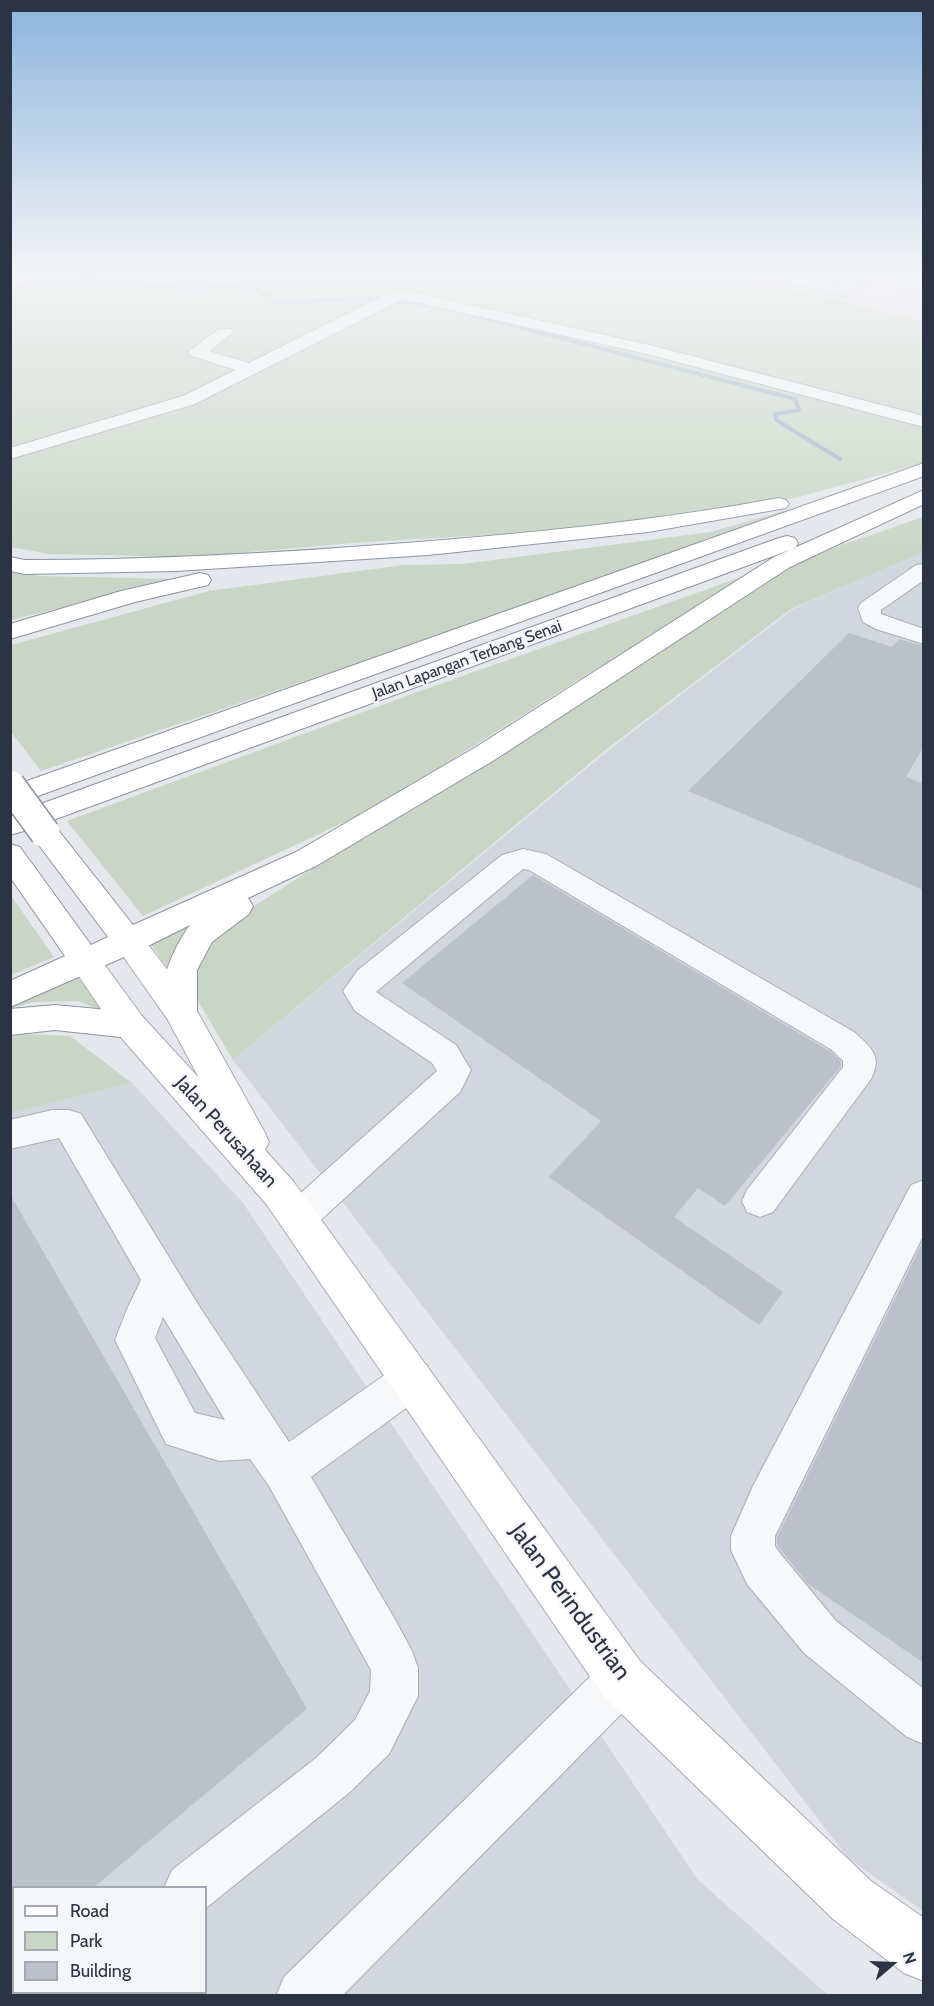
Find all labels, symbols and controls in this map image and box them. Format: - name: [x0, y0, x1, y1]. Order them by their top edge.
- street label: Jalan Lapangan Terbang Senai: [370, 617, 564, 703]
- street label: Jalan Perusahaan: [170, 1071, 282, 1193]
- street label: Jalan Perindustrian: [503, 1518, 637, 1686]
- legend: [12, 1886, 207, 1994]
- text: Road: [70, 1900, 109, 1922]
- text: Park: [70, 1930, 102, 1952]
- north arrow: [862, 1934, 922, 1994]
- text: N: [899, 1950, 920, 1966]
- text: Building: [70, 1960, 131, 1982]

